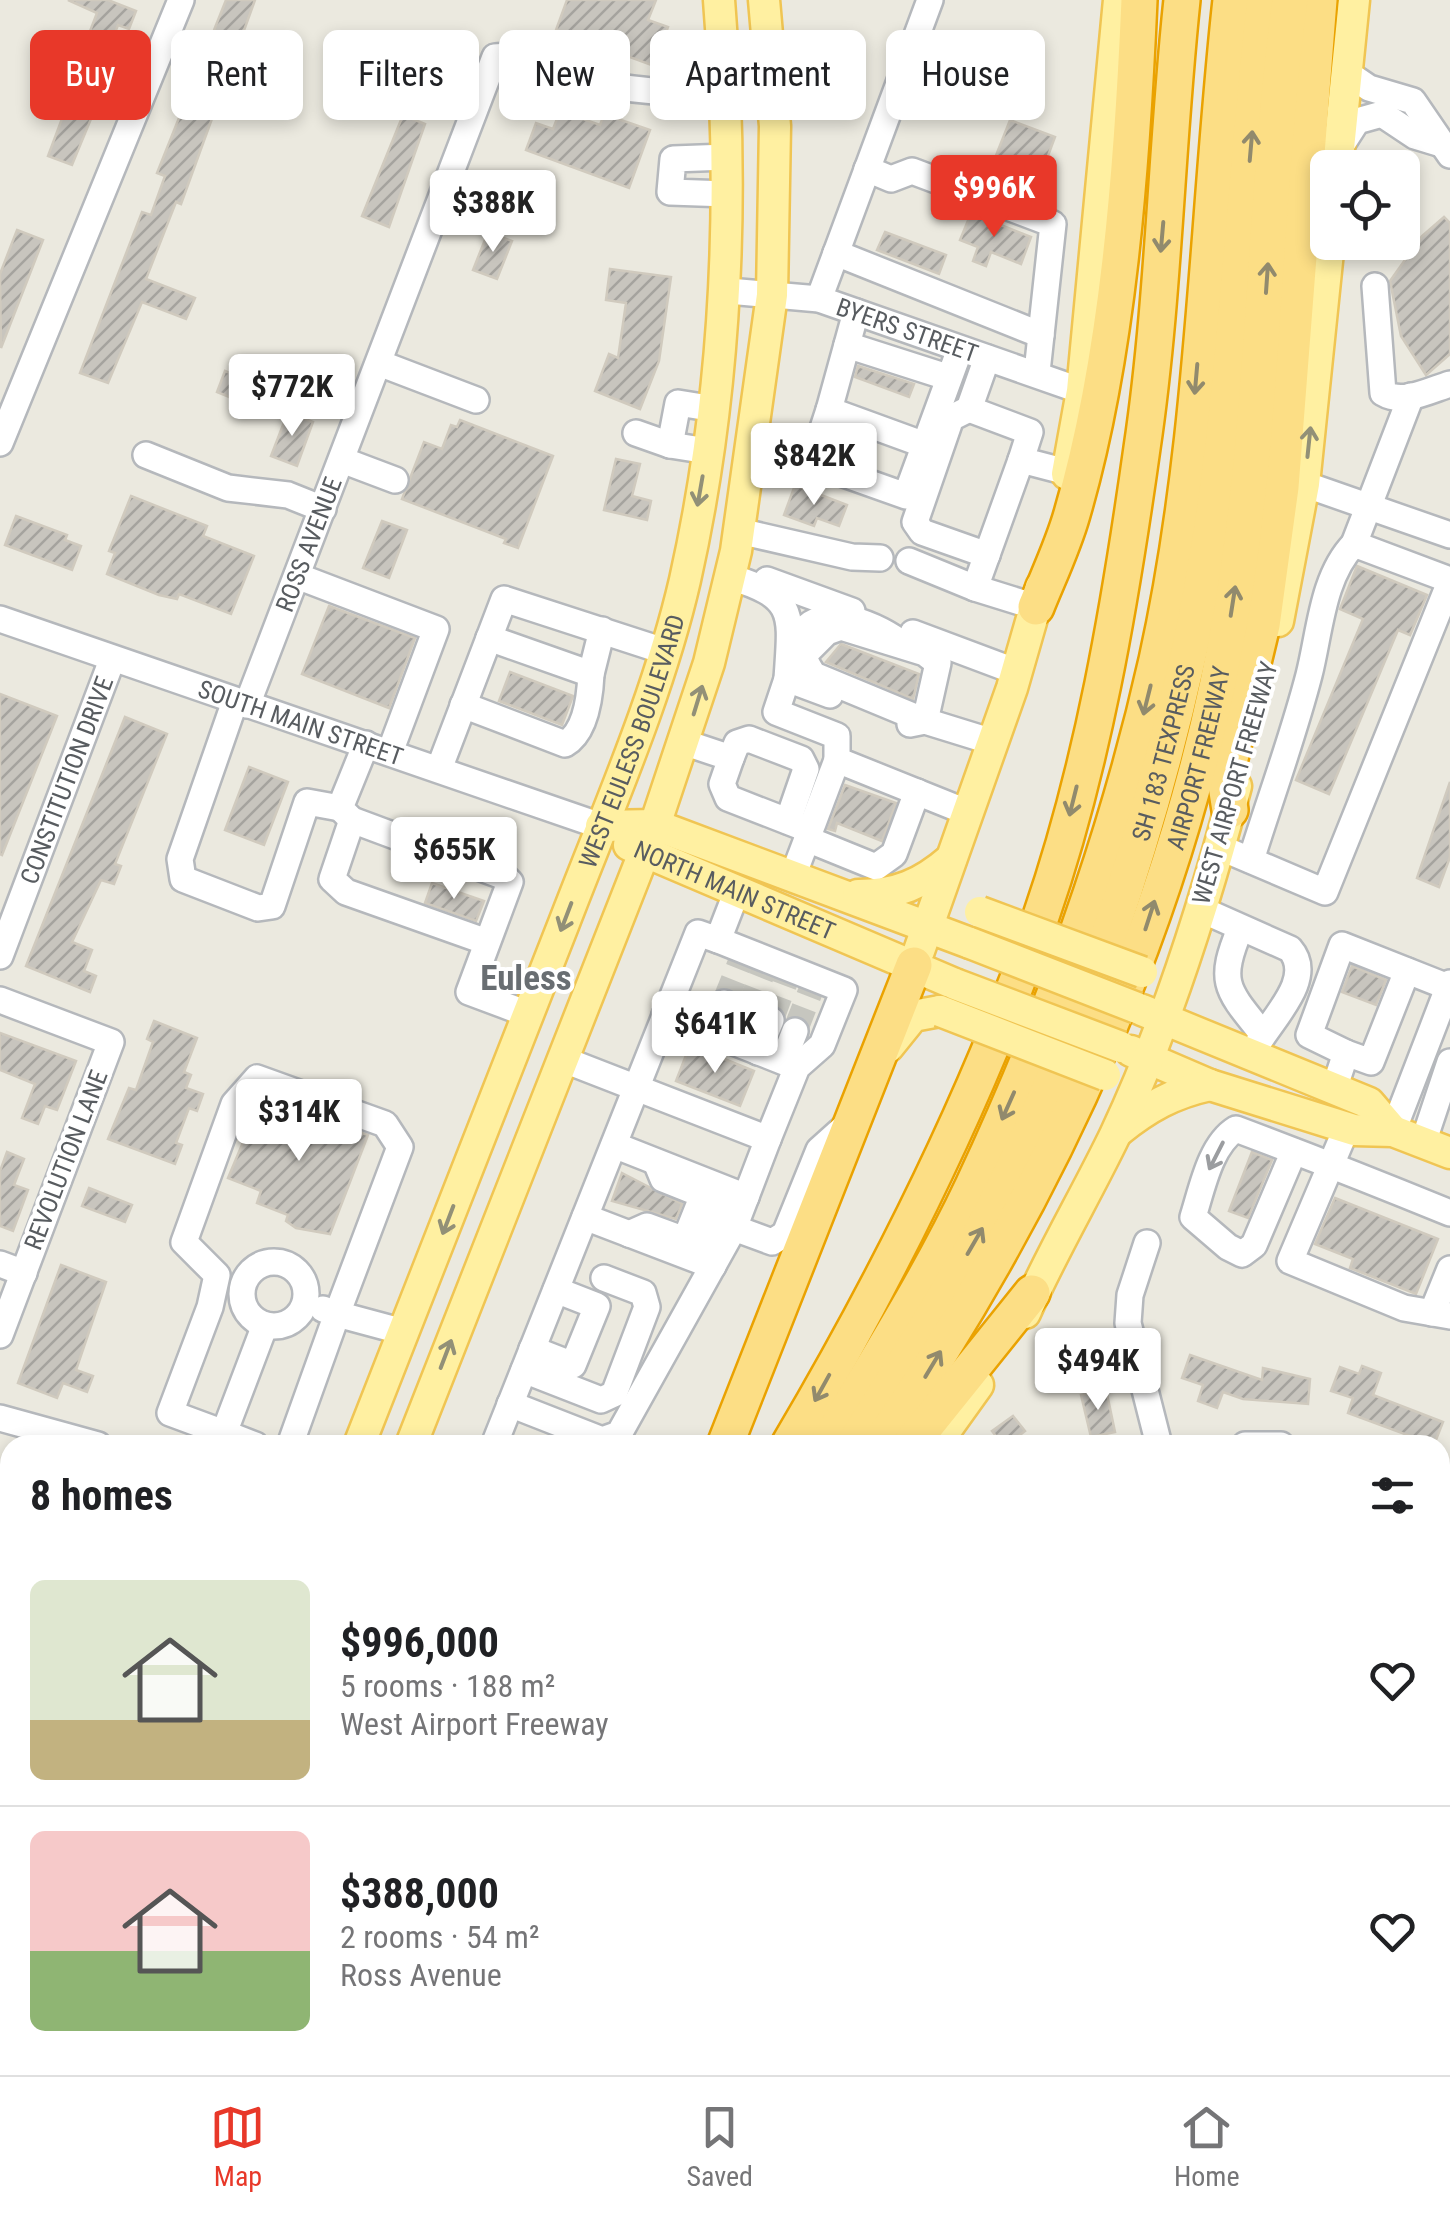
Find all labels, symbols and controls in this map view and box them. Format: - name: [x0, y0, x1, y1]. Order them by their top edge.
- chip: Buy: [30, 30, 151, 120]
- chip: Rent: [171, 30, 303, 120]
- chip: Filters: [323, 30, 479, 120]
- chip: New: [499, 30, 630, 120]
- chip: Apartment: [650, 30, 866, 120]
- chip: House: [886, 30, 1045, 120]
- one-way arrow: [1241, 130, 1260, 163]
- map controls: [1310, 150, 1420, 260]
- button: locate: [1310, 150, 1420, 260]
- pin: $996K: [924, 155, 1064, 240]
- text: $996K: [953, 168, 1035, 206]
- pin: $388K: [423, 170, 563, 255]
- text: $388K: [452, 183, 534, 221]
- one-way arrow: [1152, 220, 1171, 252]
- one-way arrow: [1258, 263, 1277, 295]
- street label: BYERS STREET: [833, 292, 982, 368]
- pin: $772K: [222, 354, 362, 439]
- one-way arrow: [1186, 363, 1205, 395]
- text: $772K: [251, 367, 333, 405]
- pin: $842K: [744, 423, 884, 508]
- one-way arrow: [1299, 426, 1318, 458]
- text: $842K: [773, 436, 855, 474]
- street label: ROSS AVENUE: [270, 473, 347, 616]
- one-way arrow: [690, 475, 709, 507]
- one-way arrow: [1224, 585, 1243, 618]
- street label: WEST EULESS BOULEVARD: [573, 611, 690, 872]
- street label: WEST AIRPORT FREEWAY: [1186, 658, 1284, 908]
- street label: SH 183 TEXPRESS: [1126, 662, 1200, 844]
- street label: AIRPORT FREEWAY: [1160, 663, 1236, 853]
- street label: CONSTITUTION DRIVE: [14, 672, 119, 888]
- street label: SOUTH MAIN STREET: [194, 674, 407, 771]
- one-way arrow: [1136, 684, 1155, 715]
- one-way arrow: [690, 685, 708, 716]
- one-way arrow: [1063, 784, 1081, 816]
- pin: $655K: [384, 817, 524, 902]
- text: $655K: [413, 830, 495, 868]
- street label: NORTH MAIN STREET: [630, 834, 840, 946]
- one-way arrow: [1143, 900, 1161, 931]
- one-way arrow: [555, 901, 573, 932]
- district label: Euless: [480, 958, 572, 999]
- pin: $641K: [645, 991, 785, 1076]
- text: $641K: [674, 1004, 756, 1042]
- street label: REVOLUTION LANE: [18, 1066, 114, 1254]
- pin: $314K: [229, 1079, 369, 1164]
- one-way arrow: [998, 1091, 1016, 1121]
- text: $314K: [258, 1092, 340, 1130]
- one-way arrow: [1206, 1141, 1225, 1170]
- one-way arrow: [437, 1204, 455, 1235]
- one-way arrow: [965, 1227, 985, 1255]
- pin: $494K: [1028, 1328, 1168, 1413]
- one-way arrow: [438, 1339, 456, 1370]
- text: $494K: [1057, 1341, 1139, 1379]
- one-way arrow: [923, 1350, 943, 1379]
- one-way arrow: [811, 1372, 831, 1402]
- icon: filters: [1365, 1468, 1420, 1523]
- text: 8 homes: [30, 1471, 173, 1520]
- text: $996,000: [340, 1618, 499, 1667]
- icon: home: [110, 1620, 230, 1740]
- icon: heart: [1365, 1653, 1420, 1708]
- text: 5 rooms · 188 m²: [340, 1667, 555, 1705]
- text: West Airport Freeway: [340, 1705, 609, 1743]
- text: $388,000: [340, 1869, 499, 1918]
- icon: home: [110, 1871, 230, 1991]
- icon: heart: [1365, 1904, 1420, 1959]
- text: 2 rooms · 54 m²: [340, 1918, 539, 1956]
- text: Ross Avenue: [340, 1956, 502, 1994]
- tab: Map: [210, 2100, 265, 2193]
- tab: Saved: [686, 2100, 753, 2193]
- tab: Home: [1174, 2100, 1240, 2193]

